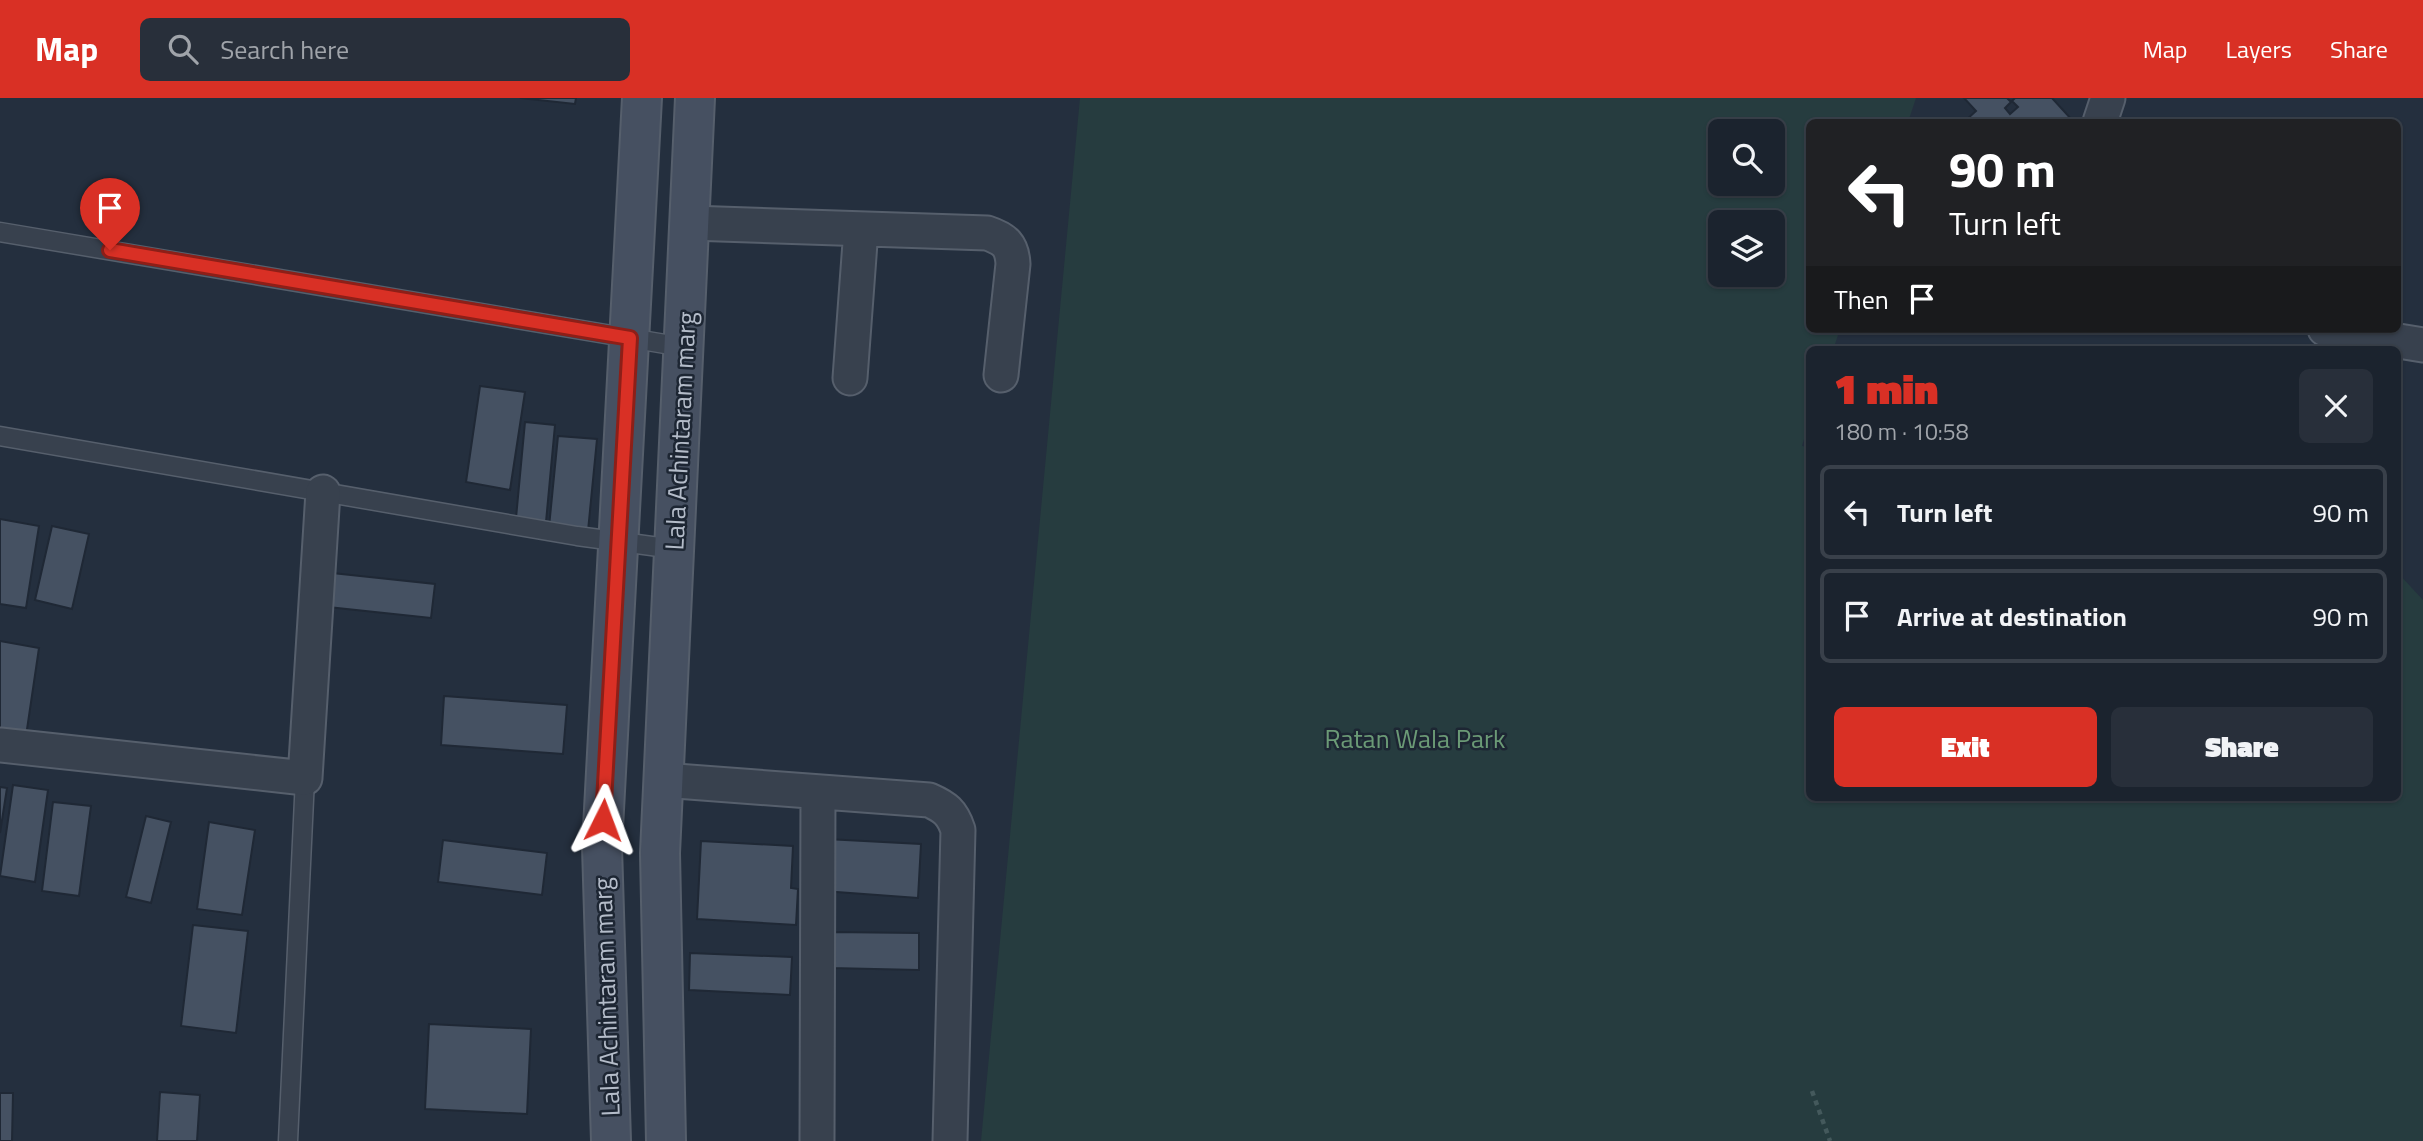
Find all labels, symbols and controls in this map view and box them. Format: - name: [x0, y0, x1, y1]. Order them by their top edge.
- search box: [140, 18, 630, 81]
- text: Map: [35, 24, 98, 74]
- icon: search: [164, 30, 202, 68]
- text: Search here: [220, 30, 349, 69]
- text: Map: [2143, 31, 2188, 67]
- text: Layers: [2226, 31, 2292, 67]
- text: Share: [2330, 31, 2388, 67]
- map controls: [1708, 119, 1785, 287]
- button: search: [1708, 119, 1785, 196]
- text: 90 m: [1949, 131, 2056, 206]
- icon: left: [1834, 147, 1925, 238]
- pin: [80, 178, 140, 250]
- icon: arrive: [91, 189, 129, 227]
- text: Turn left: [1949, 199, 2061, 247]
- button: layers: [1708, 210, 1785, 287]
- text: Then: [1834, 280, 1889, 319]
- icon: arrive: [1903, 280, 1941, 318]
- street label: Lala Achintaram marg: [654, 311, 706, 551]
- text: 1 min: [1834, 356, 1938, 420]
- button: close: [2299, 369, 2373, 443]
- text: 180 m · 10:58: [1834, 414, 1969, 449]
- icon: left: [1838, 493, 1876, 531]
- text: Turn left: [1897, 493, 1992, 532]
- text: 90 m: [2312, 493, 2369, 532]
- icon: arrive: [1838, 597, 1876, 635]
- text: Arrive at destination: [1897, 597, 2127, 636]
- text: 90 m: [2312, 597, 2369, 636]
- button: Exit: [1834, 707, 2097, 787]
- button: Share: [2111, 707, 2373, 787]
- park label: Ratan Wala Park: [1324, 719, 1506, 758]
- position arrow: [566, 783, 640, 857]
- street label: Lala Achintaram marg: [582, 877, 630, 1117]

